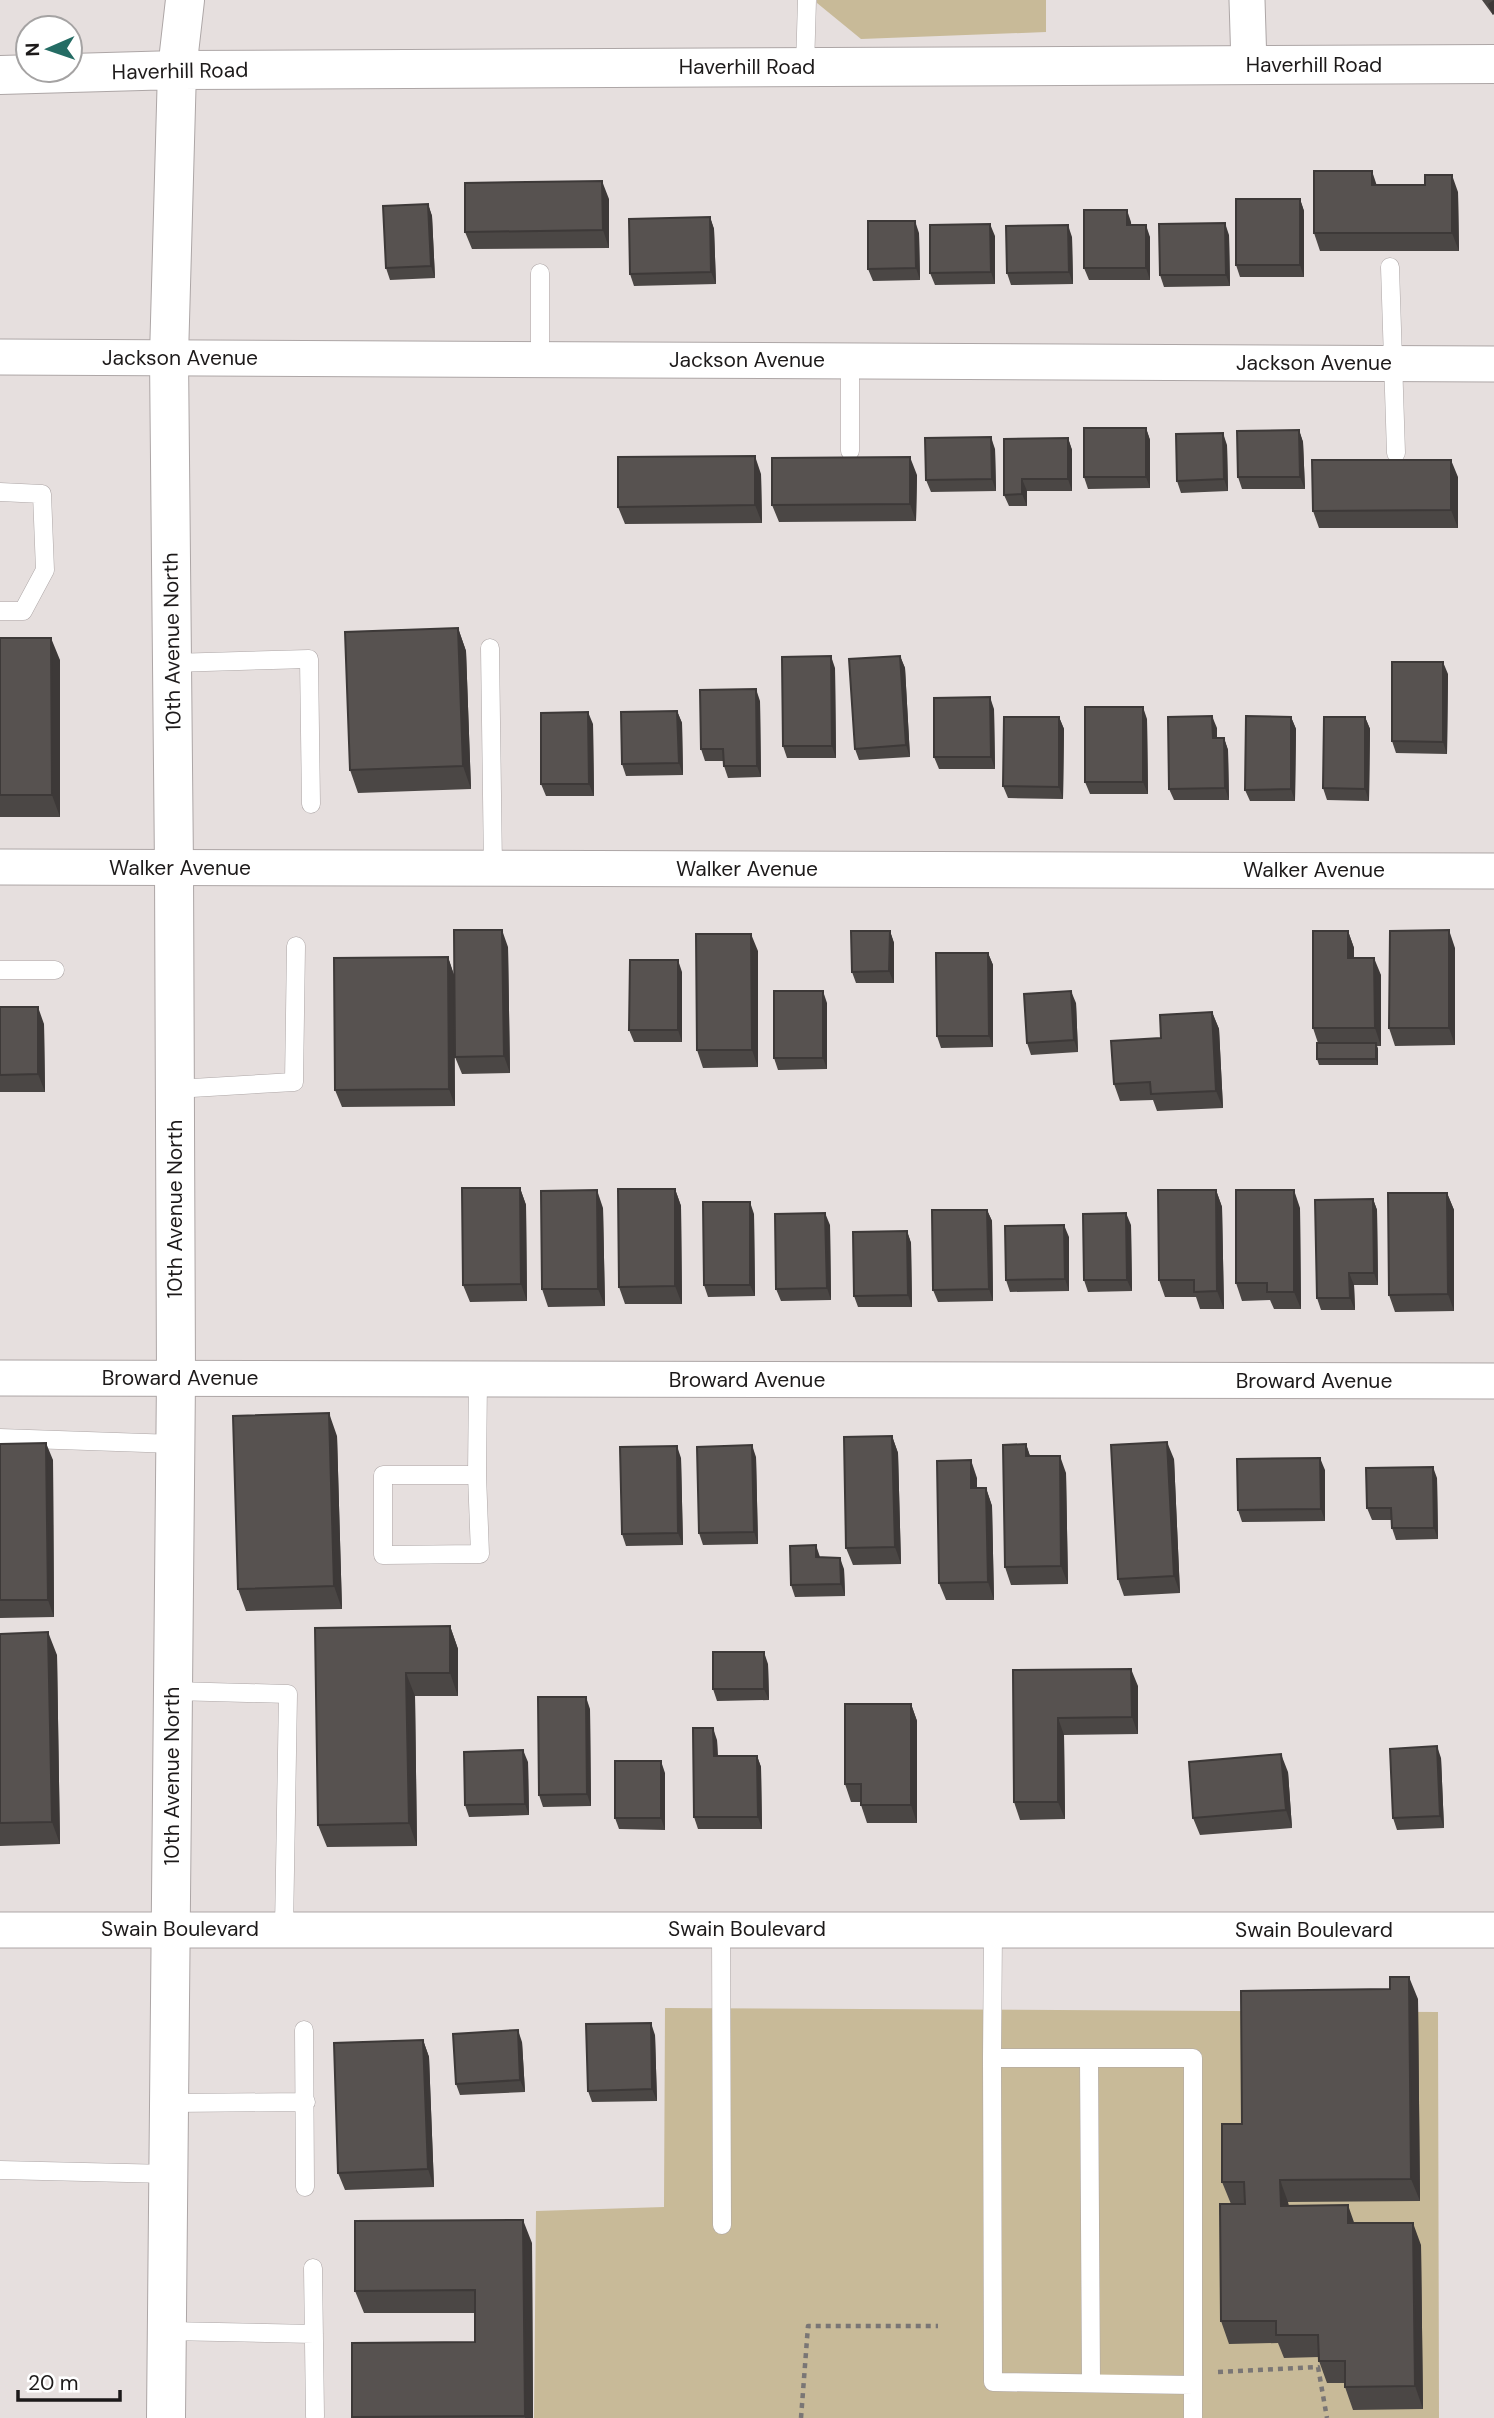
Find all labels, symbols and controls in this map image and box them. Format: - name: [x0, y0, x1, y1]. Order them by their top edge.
- north arrow: [14, 14, 84, 84]
- text: N: [20, 42, 45, 57]
- street label: Haverhill Road: [1246, 51, 1382, 79]
- street label: Haverhill Road: [679, 53, 815, 81]
- street label: Haverhill Road: [112, 56, 248, 86]
- street label: Jackson Avenue: [102, 344, 258, 372]
- street label: Jackson Avenue: [669, 346, 825, 374]
- street label: Jackson Avenue: [1236, 349, 1392, 377]
- street label: 10th Avenue North: [156, 552, 188, 732]
- street label: Walker Avenue: [109, 854, 251, 882]
- street label: Walker Avenue: [676, 855, 818, 883]
- street label: Walker Avenue: [1243, 856, 1385, 884]
- street label: 10th Avenue North: [161, 1120, 189, 1298]
- street label: Broward Avenue: [102, 1364, 258, 1392]
- street label: Broward Avenue: [669, 1366, 825, 1394]
- street label: Broward Avenue: [1236, 1367, 1392, 1395]
- street label: 10th Avenue North: [158, 1687, 186, 1865]
- street label: Swain Boulevard: [101, 1915, 259, 1943]
- street label: Swain Boulevard: [668, 1915, 826, 1943]
- street label: Swain Boulevard: [1235, 1916, 1393, 1944]
- scale bar: [18, 2358, 119, 2402]
- text: 20 m: [28, 2369, 79, 2397]

